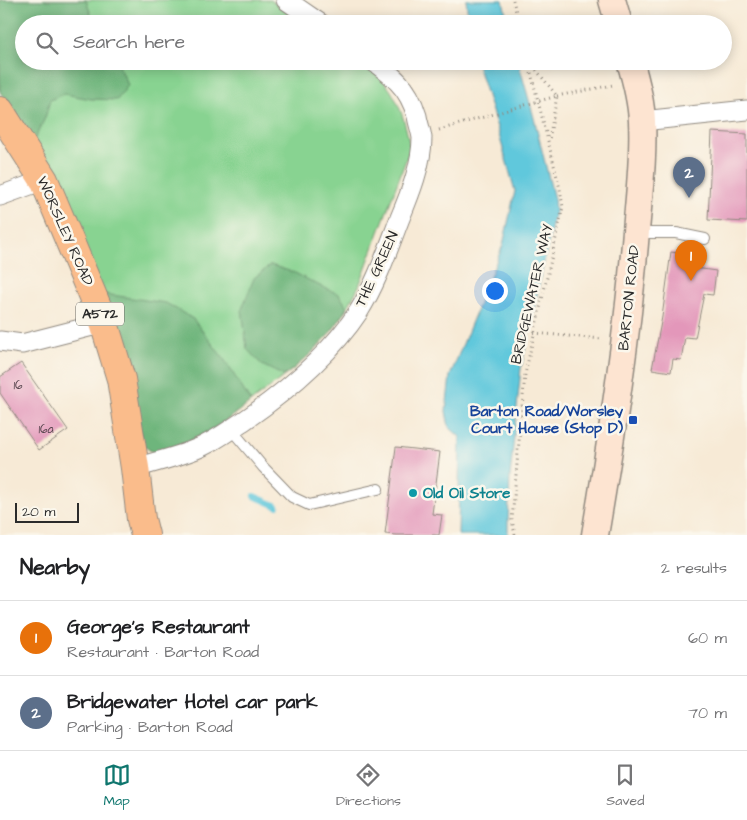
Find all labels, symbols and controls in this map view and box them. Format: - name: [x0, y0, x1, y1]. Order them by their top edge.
- search box: [15, 15, 732, 70]
- icon: search: [33, 29, 61, 57]
- text: Search here: [73, 29, 185, 56]
- pin: 2: [673, 157, 705, 198]
- street label: WORSLEY ROAD: [31, 173, 99, 289]
- street label: BRIDGEWATER WAY: [506, 222, 558, 366]
- street label: THE GREEN: [350, 228, 404, 310]
- pin: 1: [675, 240, 707, 281]
- street label: BARTON ROAD: [613, 244, 645, 352]
- your location: [482, 278, 508, 304]
- road number: A572: [76, 302, 124, 326]
- house number: 16: [13, 377, 23, 394]
- place label: Barton Road/Worsley Court House (Stop D): [470, 401, 624, 439]
- marker: Barton Road/Worsley Court House (Stop D): [627, 414, 639, 426]
- house number: 16a: [38, 421, 54, 438]
- place label: Old Oil Store: [423, 483, 510, 504]
- marker: Old Oil Store: [407, 487, 419, 499]
- scale bar: [15, 500, 79, 523]
- text: 20 m: [22, 502, 55, 522]
- text: Nearby: [20, 553, 90, 582]
- text: 2 results: [661, 557, 727, 579]
- text: George’s Restaurant: [67, 614, 250, 641]
- text: 1: [35, 627, 37, 649]
- text: 60 m: [688, 627, 727, 649]
- text: Restaurant · Barton Road: [67, 641, 259, 663]
- text: Bridgewater Hotel car park: [67, 689, 318, 716]
- text: 2: [31, 702, 41, 724]
- text: 70 m: [688, 702, 727, 724]
- text: Parking · Barton Road: [67, 716, 233, 738]
- tab: Map: [103, 761, 131, 811]
- tab: Directions: [336, 761, 401, 811]
- tab: Saved: [606, 761, 644, 811]

